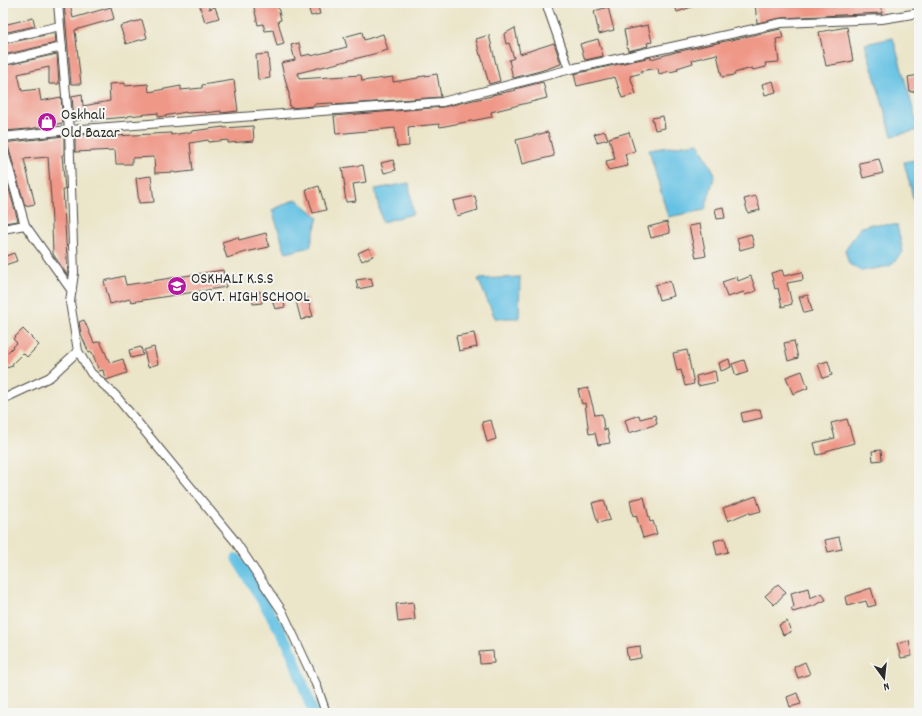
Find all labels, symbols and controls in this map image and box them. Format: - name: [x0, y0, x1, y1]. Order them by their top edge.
- place label: Oskhali Old Bazar: [61, 104, 120, 145]
- shop icon: Oskhali Old Bazar: [36, 111, 58, 133]
- place label: OSKHALI K.S.S GOVT. HIGH SCHOOL: [191, 268, 310, 309]
- school or university icon: OSKHALI K.S.S GOVT. HIGH SCHOOL: [166, 275, 188, 297]
- north arrow: [864, 658, 904, 698]
- text: N: [881, 677, 891, 694]

